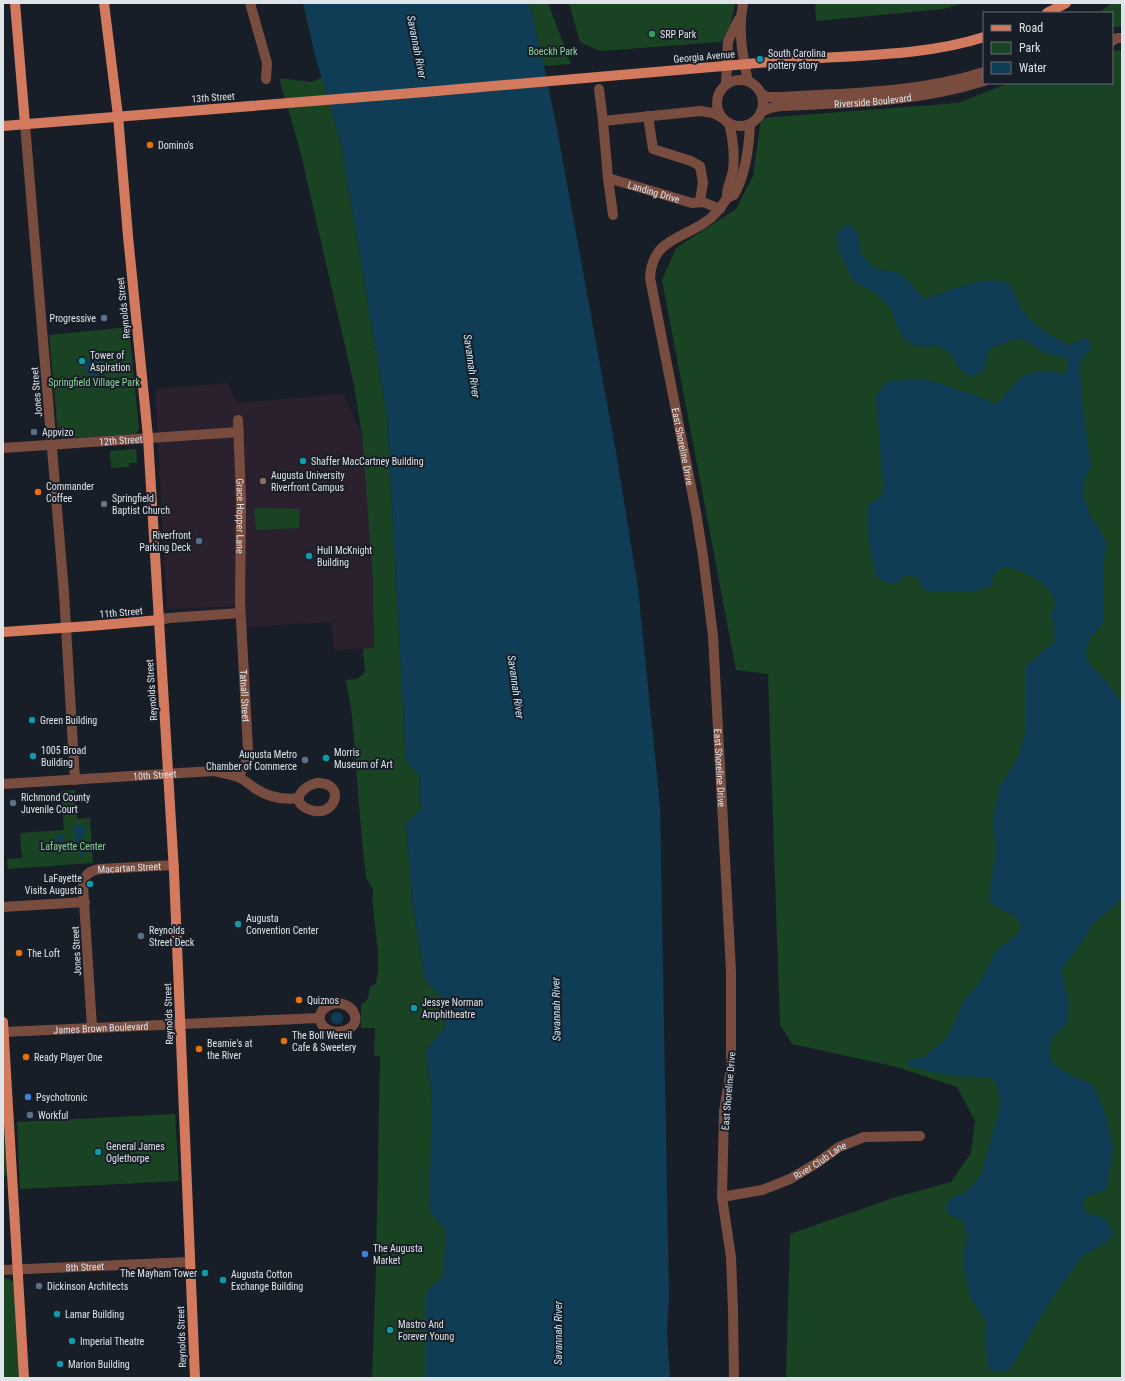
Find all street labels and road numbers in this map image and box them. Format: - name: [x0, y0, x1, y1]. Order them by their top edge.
- street label: Georgia Avenue: [673, 48, 736, 65]
- street label: 13th Street: [191, 90, 235, 104]
- street label: Riverside Boulevard: [834, 92, 912, 110]
- street label: Landing Drive: [627, 179, 681, 205]
- street label: Reynolds Street: [115, 277, 132, 339]
- street label: Jones Street: [29, 367, 44, 417]
- street label: East Shoreline Drive: [670, 407, 696, 486]
- street label: 12th Street: [99, 434, 143, 447]
- street label: Grace Hopper Lane: [234, 478, 246, 554]
- street label: 11th Street: [99, 605, 143, 620]
- street label: Reynolds Street: [144, 659, 159, 721]
- street label: Tatnall Street: [238, 669, 252, 722]
- street label: East Shoreline Drive: [712, 728, 727, 808]
- street label: 10th Street: [133, 768, 177, 782]
- street label: Macartan Street: [97, 861, 161, 875]
- street label: Jones Street: [70, 926, 83, 976]
- street label: Reynolds Street: [162, 983, 175, 1045]
- street label: James Brown Boulevard: [53, 1021, 149, 1036]
- street label: East Shoreline Drive: [720, 1051, 737, 1131]
- street label: River Club Lane: [792, 1140, 848, 1182]
- street label: 8th Street: [65, 1261, 104, 1273]
- street label: Reynolds Street: [175, 1306, 188, 1368]

